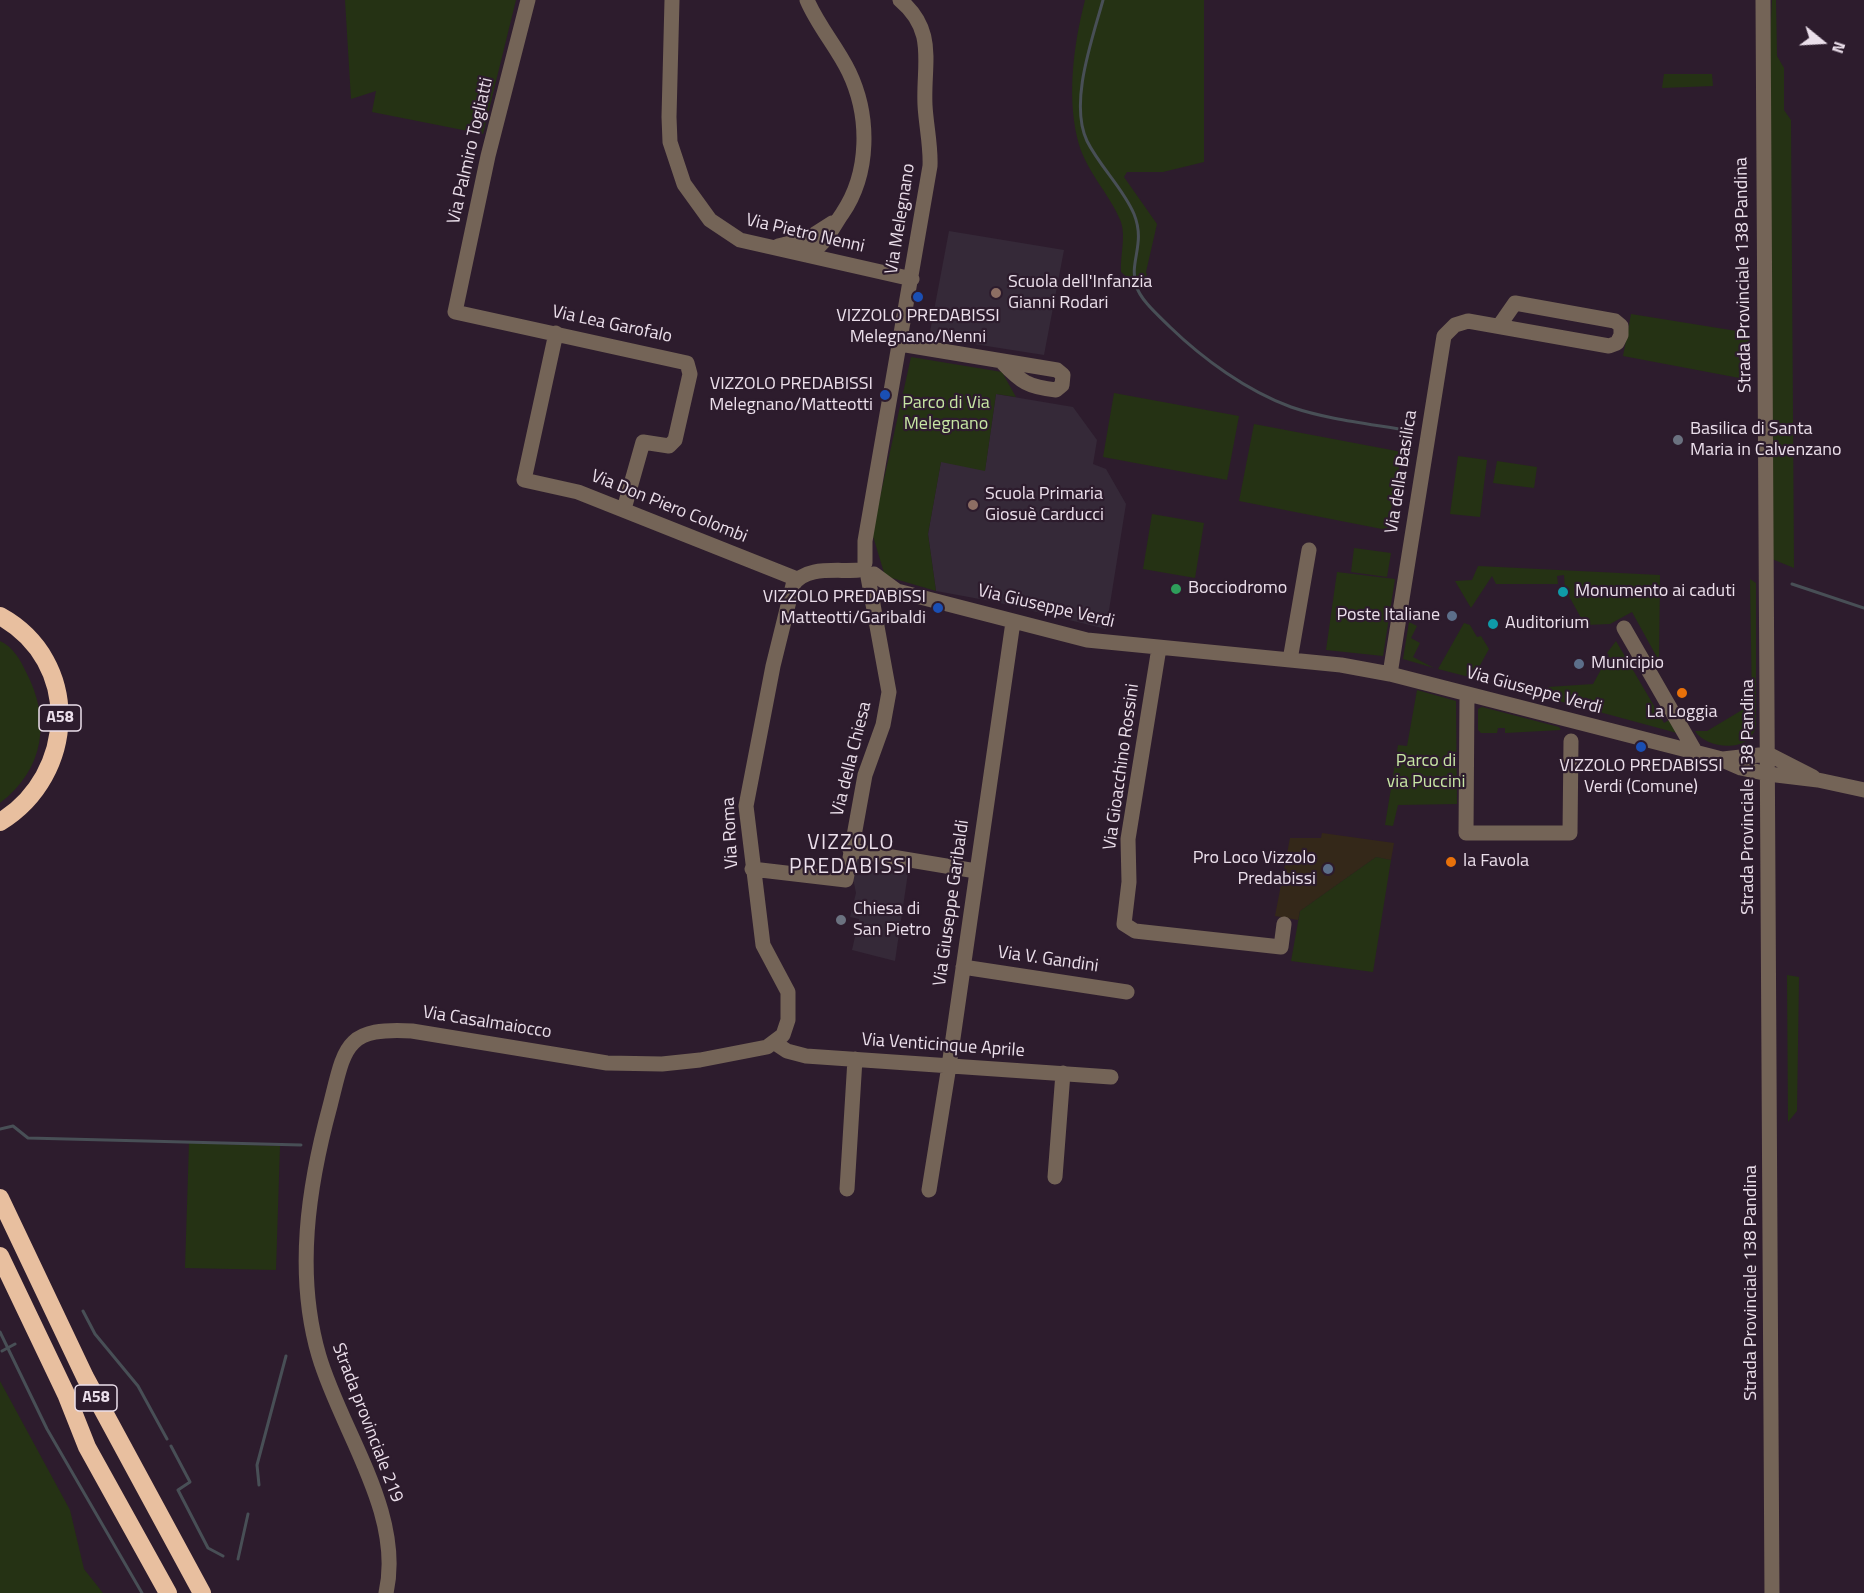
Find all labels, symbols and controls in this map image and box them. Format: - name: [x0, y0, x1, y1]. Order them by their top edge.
- north arrow: [1792, 12, 1852, 72]
- text: N: [1826, 39, 1852, 57]
- street label: Via Palmiro Togliatti: [444, 76, 498, 226]
- street label: Strada Provinciale 138 Pandina: [1731, 157, 1757, 393]
- street label: Via Melegnano: [882, 162, 920, 276]
- street label: Via Pietro Nenni: [743, 210, 867, 258]
- place label: Scuola dell'Infanzia Gianni Rodari: [1008, 272, 1152, 314]
- marker: Scuola dell'Infanzia Gianni Rodari: [989, 286, 1003, 300]
- marker: VIZZOLO PREDABISSI Melegnano/Nenni: [911, 290, 925, 304]
- street label: Via Lea Garofalo: [550, 302, 674, 348]
- place label: VIZZOLO PREDABISSI Melegnano/Nenni: [836, 306, 1000, 348]
- place label: VIZZOLO PREDABISSI Melegnano/Matteotti: [709, 374, 873, 416]
- marker: VIZZOLO PREDABISSI Melegnano/Matteotti: [878, 388, 892, 402]
- park label: Parco di Via Melegnano: [902, 393, 990, 436]
- street label: Via della Basilica: [1382, 409, 1422, 535]
- place label: Basilica di Santa Maria in Calvenzano: [1690, 419, 1841, 462]
- marker: Basilica di Santa Maria in Calvenzano: [1671, 433, 1685, 447]
- street label: Via Don Piero Colombi: [588, 466, 750, 548]
- place label: Scuola Primaria Giosuè Carducci: [985, 484, 1104, 526]
- marker: Scuola Primaria Giosuè Carducci: [966, 498, 980, 512]
- place label: Bocciodromo: [1188, 578, 1287, 600]
- street label: Via Giuseppe Verdi: [975, 581, 1117, 633]
- place label: Monumento ai caduti: [1575, 581, 1735, 603]
- marker: Bocciodromo: [1169, 582, 1183, 596]
- marker: Monumento ai caduti: [1556, 585, 1570, 599]
- place label: VIZZOLO PREDABISSI Matteotti/Garibaldi: [763, 587, 926, 630]
- marker: VIZZOLO PREDABISSI Matteotti/Garibaldi: [931, 601, 945, 615]
- place label: Poste Italiane: [1337, 605, 1440, 627]
- marker: Poste Italiane: [1445, 609, 1459, 623]
- place label: Auditorium: [1505, 613, 1589, 635]
- marker: Auditorium: [1486, 617, 1500, 631]
- place label: Municipio: [1591, 653, 1664, 675]
- marker: Municipio: [1572, 657, 1586, 671]
- street label: Via Giuseppe Verdi: [1464, 662, 1604, 720]
- street label: Strada Provinciale 138 Pandina: [1738, 679, 1760, 915]
- street label: Via Gioacchino Rossini: [1100, 682, 1144, 852]
- marker: La Loggia: [1675, 686, 1689, 700]
- street label: Via della Chiesa: [827, 700, 877, 818]
- place label: La Loggia: [1646, 702, 1718, 724]
- road number: A58: [39, 705, 81, 731]
- marker: VIZZOLO PREDABISSI Verdi (Comune): [1634, 740, 1648, 754]
- park label: Parco di via Puccini: [1387, 751, 1465, 794]
- place label: VIZZOLO PREDABISSI Verdi (Comune): [1559, 756, 1723, 798]
- street label: Via Roma: [718, 797, 744, 869]
- street label: Via Giuseppe Garibaldi: [930, 818, 974, 988]
- district label: VIZZOLO PREDABISSI: [789, 831, 913, 881]
- place label: Pro Loco Vizzolo Predabissi: [1193, 848, 1316, 890]
- place label: la Favola: [1463, 851, 1529, 873]
- marker: la Favola: [1444, 855, 1458, 869]
- marker: Pro Loco Vizzolo Predabissi: [1321, 862, 1335, 876]
- place label: Chiesa di San Pietro: [853, 899, 931, 942]
- marker: Chiesa di San Pietro: [834, 913, 848, 927]
- street label: Via V. Gandini: [996, 942, 1100, 978]
- street label: Via Casalmaiocco: [421, 1002, 553, 1044]
- street label: Via Venticinque Aprile: [861, 1030, 1025, 1062]
- street label: Strada Provinciale 138 Pandina: [1741, 1165, 1763, 1401]
- street label: Strada provinciale 219: [327, 1340, 407, 1506]
- road number: A58: [75, 1385, 117, 1411]

